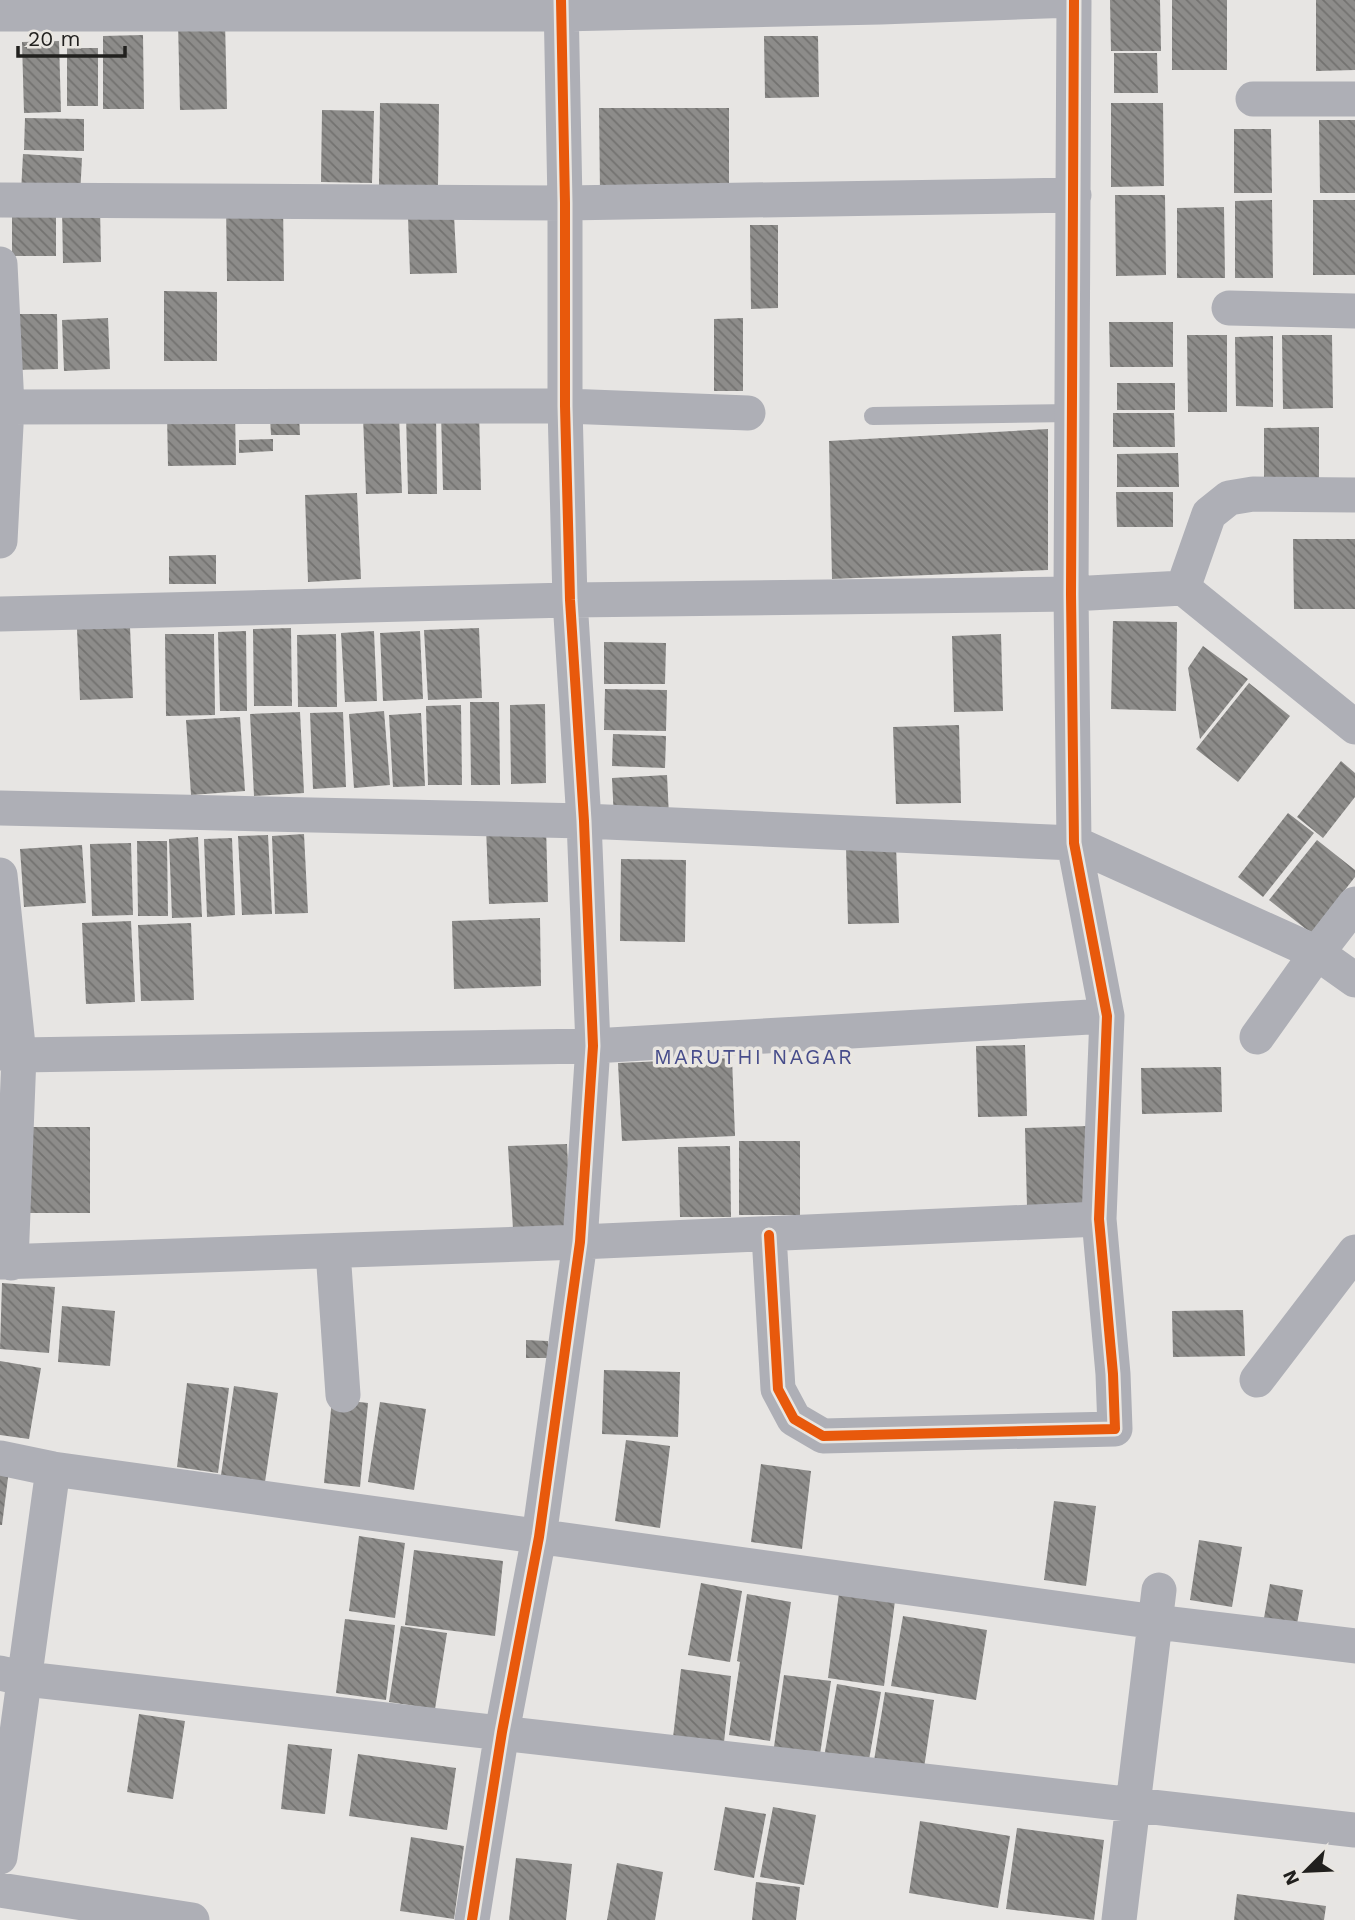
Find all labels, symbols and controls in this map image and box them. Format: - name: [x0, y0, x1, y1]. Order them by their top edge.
- scale bar: [18, 14, 124, 58]
- text: 20 m: [28, 26, 80, 51]
- district label: MARUTHI NAGAR: [654, 1044, 854, 1069]
- north arrow: [1271, 1836, 1341, 1906]
- text: N: [1278, 1867, 1304, 1889]

